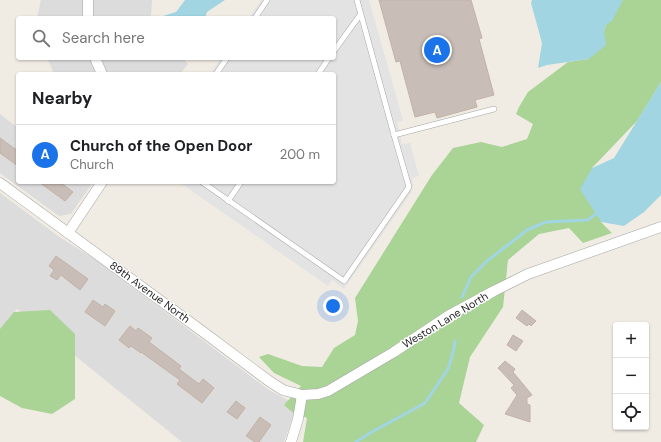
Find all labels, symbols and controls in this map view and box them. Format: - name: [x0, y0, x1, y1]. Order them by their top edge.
- search box: [16, 16, 336, 60]
- icon: search: [30, 27, 52, 49]
- text: Search here: [62, 28, 145, 48]
- pin: A: [424, 35, 450, 65]
- text: Nearby: [32, 87, 92, 109]
- text: Church of the Open Door: [70, 136, 253, 156]
- text: A: [40, 146, 50, 163]
- text: 200 m: [280, 146, 320, 163]
- text: Church: [70, 156, 114, 173]
- street label: 89th Avenue North: [107, 258, 193, 326]
- street label: Weston Lane North: [400, 289, 490, 351]
- your location: [323, 296, 343, 316]
- map controls: [613, 322, 649, 430]
- button: +: [613, 322, 649, 358]
- button: −: [613, 358, 649, 394]
- button: locate: [613, 394, 649, 430]

